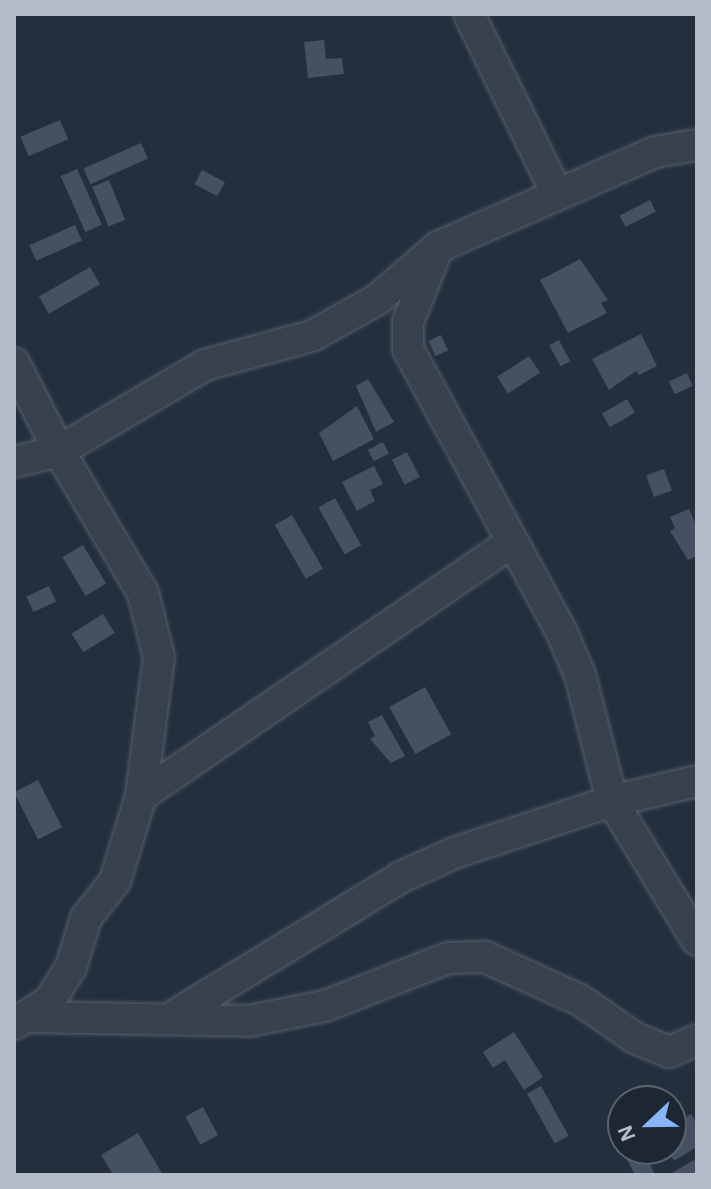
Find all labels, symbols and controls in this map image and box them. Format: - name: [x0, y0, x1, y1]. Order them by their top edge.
- north arrow: [607, 1085, 687, 1165]
- text: N: [614, 1122, 640, 1144]

